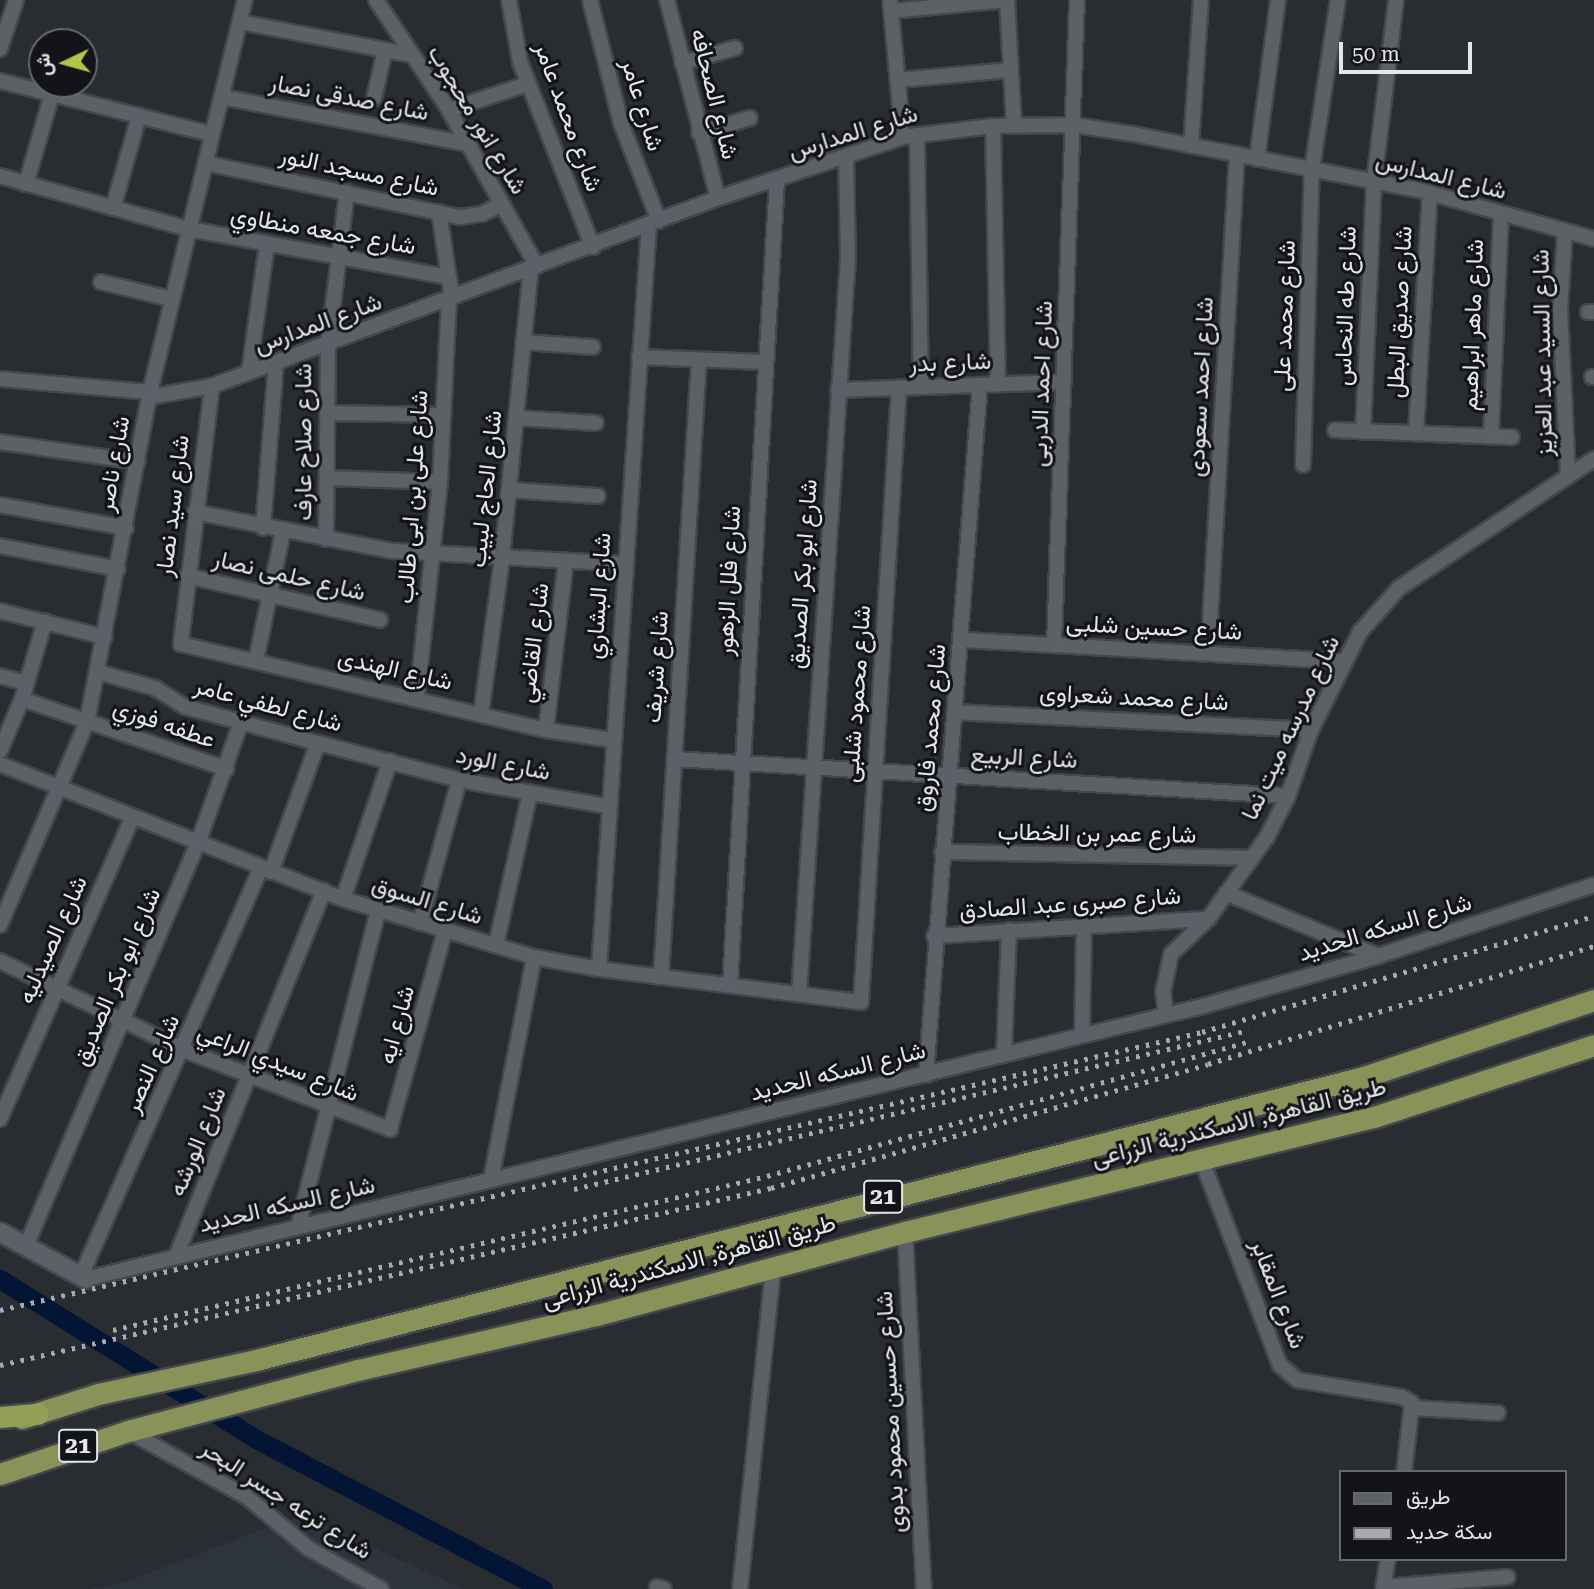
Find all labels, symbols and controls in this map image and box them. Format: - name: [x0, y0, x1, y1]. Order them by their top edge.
- street label: شارع الصحافه: [684, 26, 744, 162]
- north arrow: [28, 28, 98, 98]
- scale bar: [1342, 28, 1475, 72]
- street label: شارع محمد عامر: [528, 38, 608, 196]
- street label: شارع انور محجوب: [421, 40, 533, 200]
- text: 50 m: [1352, 42, 1400, 66]
- text: ش: [31, 52, 56, 77]
- street label: شارع عامر: [614, 55, 670, 155]
- street label: شارع صدقى نصار: [267, 68, 431, 128]
- street label: شارع المدارس: [785, 100, 921, 166]
- street label: شارع مسجد النور: [277, 141, 441, 203]
- street label: شارع المدارس: [1373, 146, 1509, 206]
- street label: شارع جمعه منطاوي: [228, 201, 418, 261]
- street label: شارع صديق البطل: [1381, 225, 1419, 399]
- street label: شارع طه النحاس: [1329, 226, 1363, 386]
- street label: شارع ماهر ابراهيم: [1456, 239, 1490, 411]
- street label: شارع محمد على: [1268, 240, 1302, 392]
- street label: شارع السيد عبد العزيز: [1527, 249, 1559, 457]
- street label: شارع المدارس: [250, 288, 386, 360]
- street label: شارع احمد سعودى: [1182, 296, 1220, 478]
- street label: شارع احمد الدربى: [1025, 300, 1059, 468]
- street label: شارع بدر: [908, 347, 992, 379]
- street label: شارع صلاح عارف: [290, 363, 318, 521]
- street label: شارع على بن ابى طالب: [391, 389, 435, 605]
- street label: شارع الحاج لبيب: [463, 409, 509, 569]
- street label: شارع ناصر: [91, 414, 137, 514]
- street label: شارع سيد نصار: [150, 433, 196, 579]
- street label: شارع ابو بكر الصديق: [782, 478, 824, 670]
- street label: شارع فلل الزهور: [711, 505, 747, 657]
- street label: شارع البشاري: [580, 532, 618, 660]
- street label: شارع حلمى نصار: [210, 544, 368, 608]
- street label: شارع القاضي: [512, 581, 556, 705]
- street label: شارع محمود شلبى: [836, 604, 878, 784]
- street label: شارع حسين شلبى: [1065, 609, 1243, 647]
- street label: شارع شريف: [639, 610, 675, 724]
- street label: شارع مدرسه ميت نما: [1236, 631, 1346, 825]
- street label: شارع الهندى: [335, 643, 455, 697]
- street label: شارع محمد فاروق: [909, 643, 953, 813]
- street label: شارع لطفي عامر: [191, 671, 345, 739]
- street label: شارع محمد شعراوى: [1039, 679, 1229, 717]
- street label: عطفه فوزي: [109, 693, 219, 755]
- street label: شارع الورد: [453, 741, 553, 787]
- street label: شارع الربيع: [970, 741, 1078, 775]
- street label: شارع عمر بن الخطاب: [997, 818, 1197, 850]
- street label: شارع السوق: [368, 871, 486, 931]
- street label: شارع الصيدليه: [12, 872, 94, 1008]
- street label: شارع صبرى عبد الصادق: [958, 882, 1182, 926]
- street label: شارع ابو بكر الصديق: [67, 884, 167, 1070]
- street label: شارع السكه الحديد: [1295, 888, 1475, 968]
- street label: شارع ايه: [373, 983, 421, 1067]
- street label: شارع النصر: [118, 1010, 186, 1118]
- street label: شارع سيدي الراعي: [193, 1018, 363, 1108]
- street label: شارع السكه الحديد: [747, 1036, 929, 1108]
- street label: طريق القاهرة, الاسكندرية الزراعى: [1089, 1072, 1389, 1174]
- street label: شارع الورشه: [163, 1083, 233, 1201]
- street label: شارع السكه الحديد: [196, 1171, 378, 1239]
- road number: 21: [862, 1178, 904, 1216]
- street label: طريق القاهرة, الاسكندرية الزراعى: [539, 1209, 839, 1315]
- street label: شارع المقابر: [1244, 1235, 1312, 1353]
- street label: شارع حسين محمود بدوى: [870, 1290, 912, 1534]
- road number: 21: [57, 1427, 99, 1466]
- street label: شارع ترعه جسر البحر: [195, 1434, 377, 1566]
- legend: [1338, 1470, 1566, 1561]
- text: طريق: [1406, 1485, 1451, 1509]
- text: سكة حديد: [1406, 1520, 1492, 1544]

